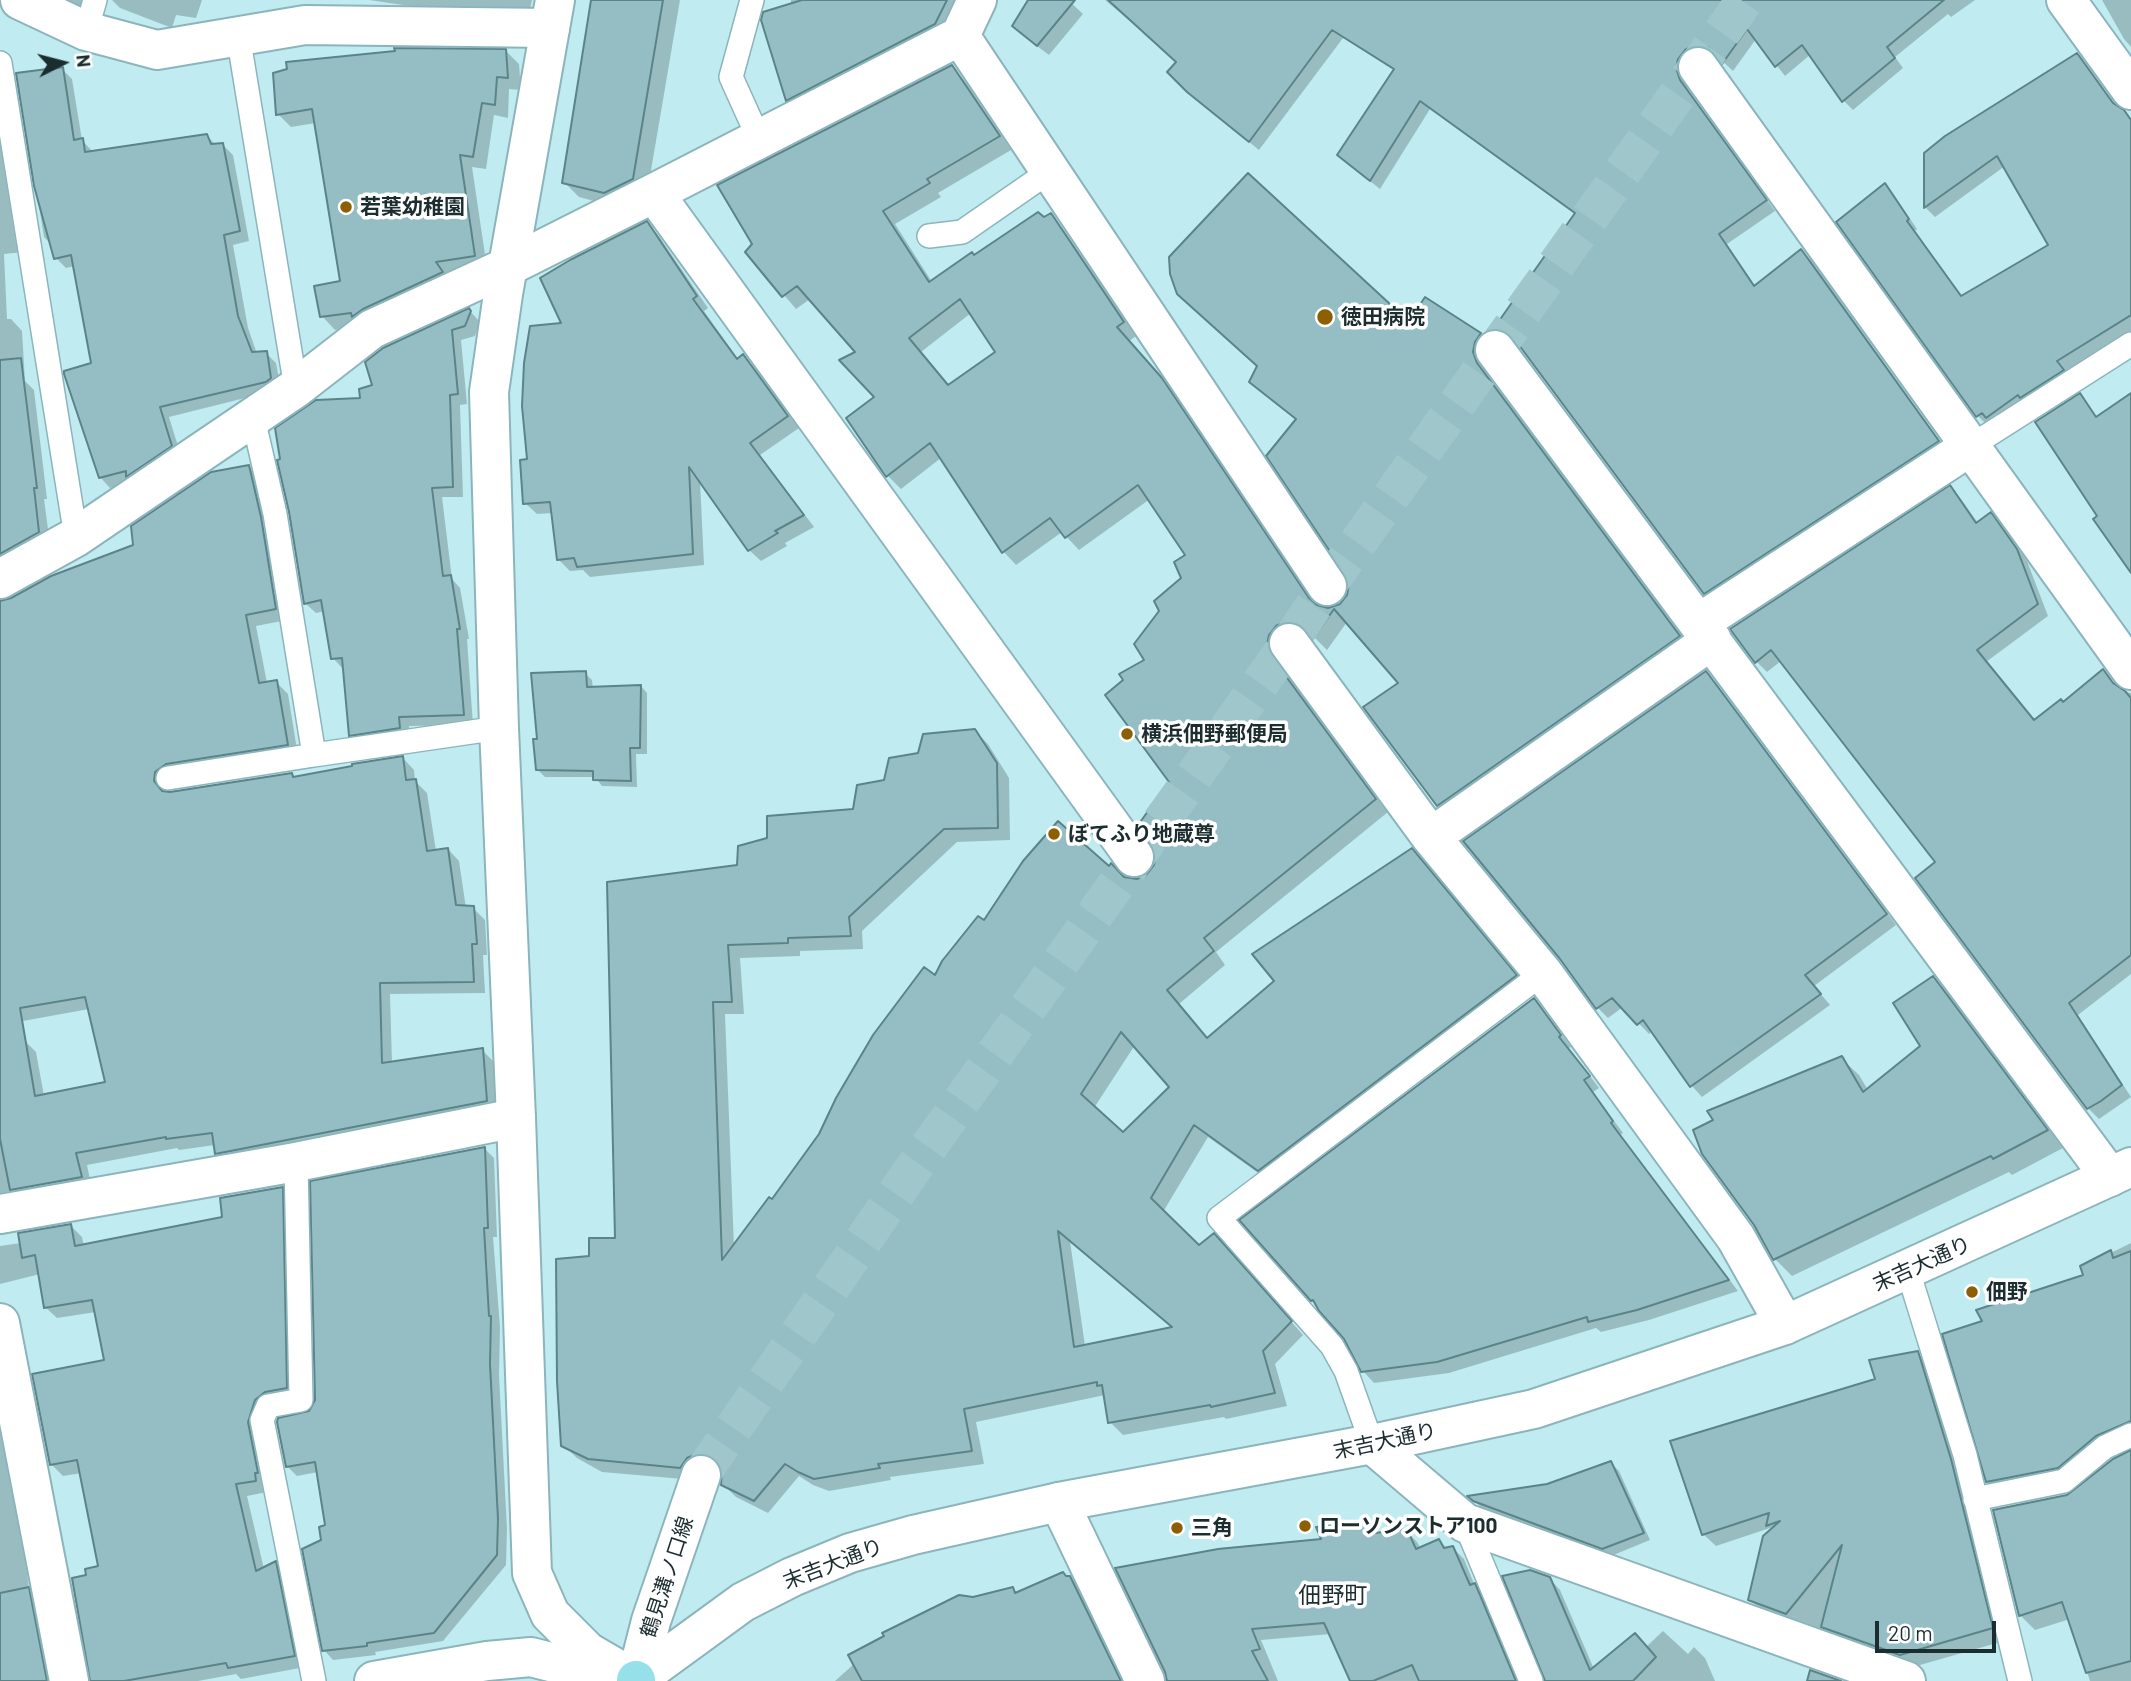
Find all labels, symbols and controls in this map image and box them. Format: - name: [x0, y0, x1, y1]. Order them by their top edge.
- north arrow: [28, 28, 98, 98]
- text: N: [72, 53, 96, 68]
- place label: 若葉幼稚園: [360, 194, 465, 220]
- marker: 若葉幼稚園: [338, 199, 354, 215]
- place label: 徳田病院: [1341, 304, 1425, 330]
- marker: 徳田病院: [1315, 307, 1335, 327]
- place label: 横浜佃野郵便局: [1141, 721, 1288, 747]
- marker: 横浜佃野郵便局: [1119, 726, 1135, 742]
- place label: ぼてふり地蔵尊: [1068, 821, 1215, 847]
- marker: ぼてふり地蔵尊: [1046, 826, 1062, 842]
- street label: 末吉大通り: [1869, 1231, 1975, 1297]
- place label: 佃野: [1986, 1279, 2028, 1305]
- marker: 佃野: [1964, 1284, 1980, 1300]
- street label: 末吉大通り: [1331, 1418, 1439, 1464]
- street label: 鶴見溝ノ口線: [636, 1513, 698, 1641]
- place label: ローソンストア100: [1319, 1513, 1497, 1539]
- place label: 三角: [1191, 1515, 1233, 1541]
- marker: ローソンストア100: [1297, 1518, 1313, 1534]
- marker: 三角: [1169, 1520, 1185, 1536]
- street label: 末吉大通り: [779, 1533, 887, 1595]
- district label: 佃野町: [1299, 1581, 1367, 1609]
- scale bar: [1879, 1608, 2000, 1652]
- text: 20 m: [1888, 1620, 1933, 1645]

